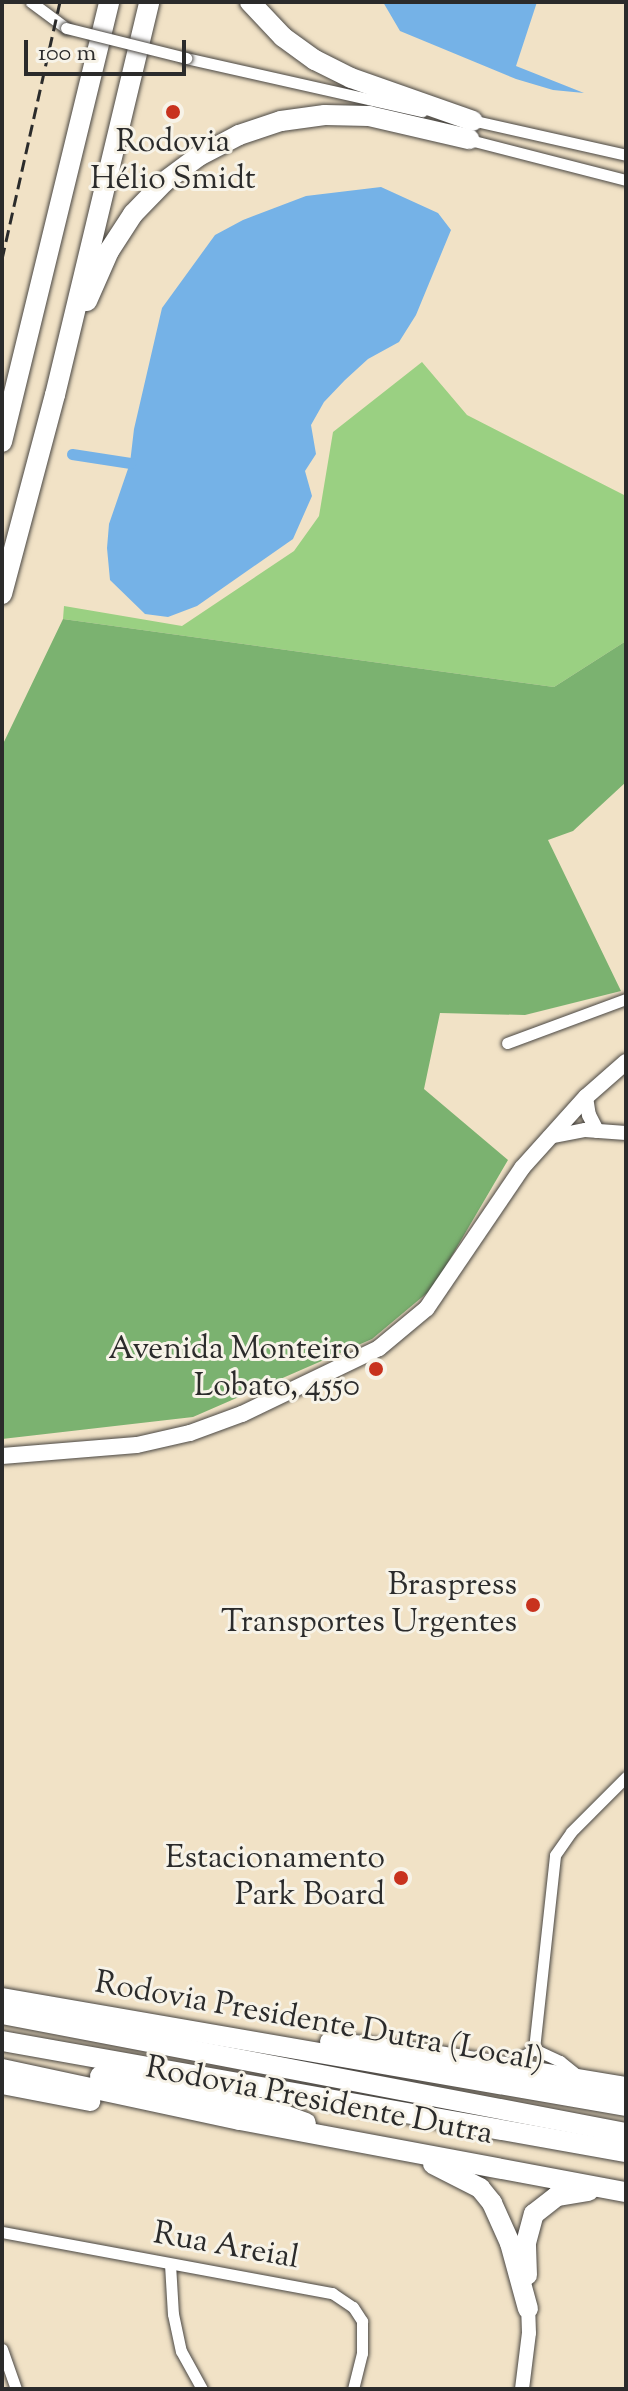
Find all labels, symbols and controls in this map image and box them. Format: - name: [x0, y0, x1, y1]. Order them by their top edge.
- scale bar: [28, 24, 190, 74]
- text: 100 m: [38, 37, 96, 71]
- marker: Rodovia Hélio Smidt: [164, 103, 182, 121]
- place label: Rodovia Hélio Smidt: [90, 125, 256, 200]
- place label: Avenida Monteiro Lobato, 4550: [108, 1332, 360, 1407]
- marker: Avenida Monteiro Lobato, 4550: [367, 1360, 385, 1378]
- place label: Braspress Transportes Urgentes: [221, 1568, 517, 1643]
- marker: Braspress Transportes Urgentes: [524, 1596, 542, 1614]
- place label: Estacionamento Park Board: [165, 1841, 385, 1916]
- marker: Estacionamento Park Board: [392, 1869, 410, 1887]
- street label: Rodovia Presidente Dutra (Local): [92, 1965, 546, 2081]
- street label: Rodovia Presidente Dutra: [142, 2050, 496, 2154]
- street label: Rua Areial: [150, 2215, 302, 2279]

